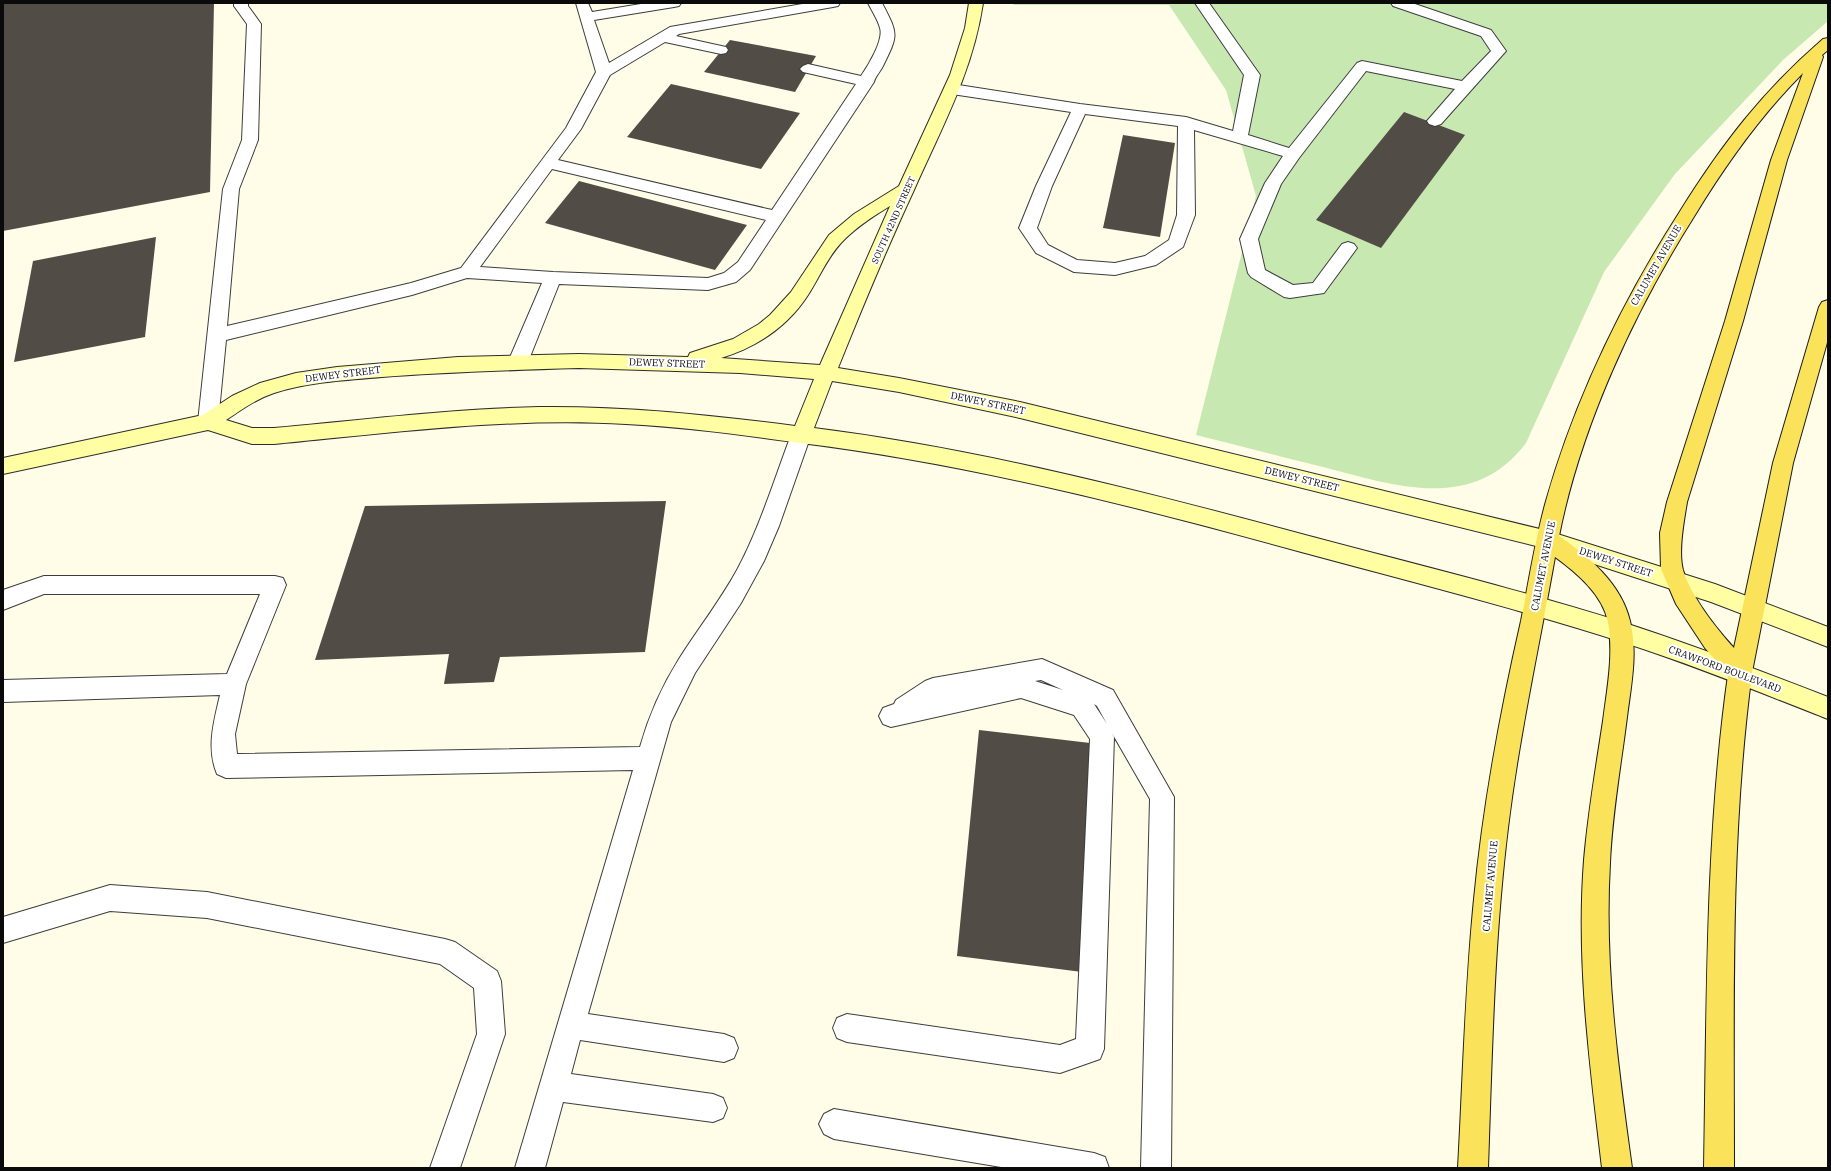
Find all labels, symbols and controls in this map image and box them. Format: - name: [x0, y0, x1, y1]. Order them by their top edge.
- street label: SOUTH 42ND STREET: [869, 175, 917, 265]
- street label: CALUMET AVENUE: [1628, 222, 1684, 308]
- street label: DEWEY STREET: [629, 355, 706, 371]
- street label: DEWEY STREET: [304, 363, 382, 385]
- street label: DEWEY STREET: [949, 389, 1027, 417]
- street label: DEWEY STREET: [1263, 463, 1341, 495]
- street label: CALUMET AVENUE: [1528, 520, 1558, 612]
- street label: DEWEY STREET: [1578, 544, 1655, 580]
- street label: CRAWFORD BOULEVARD: [1667, 643, 1783, 695]
- street label: CALUMET AVENUE: [1480, 840, 1500, 932]

